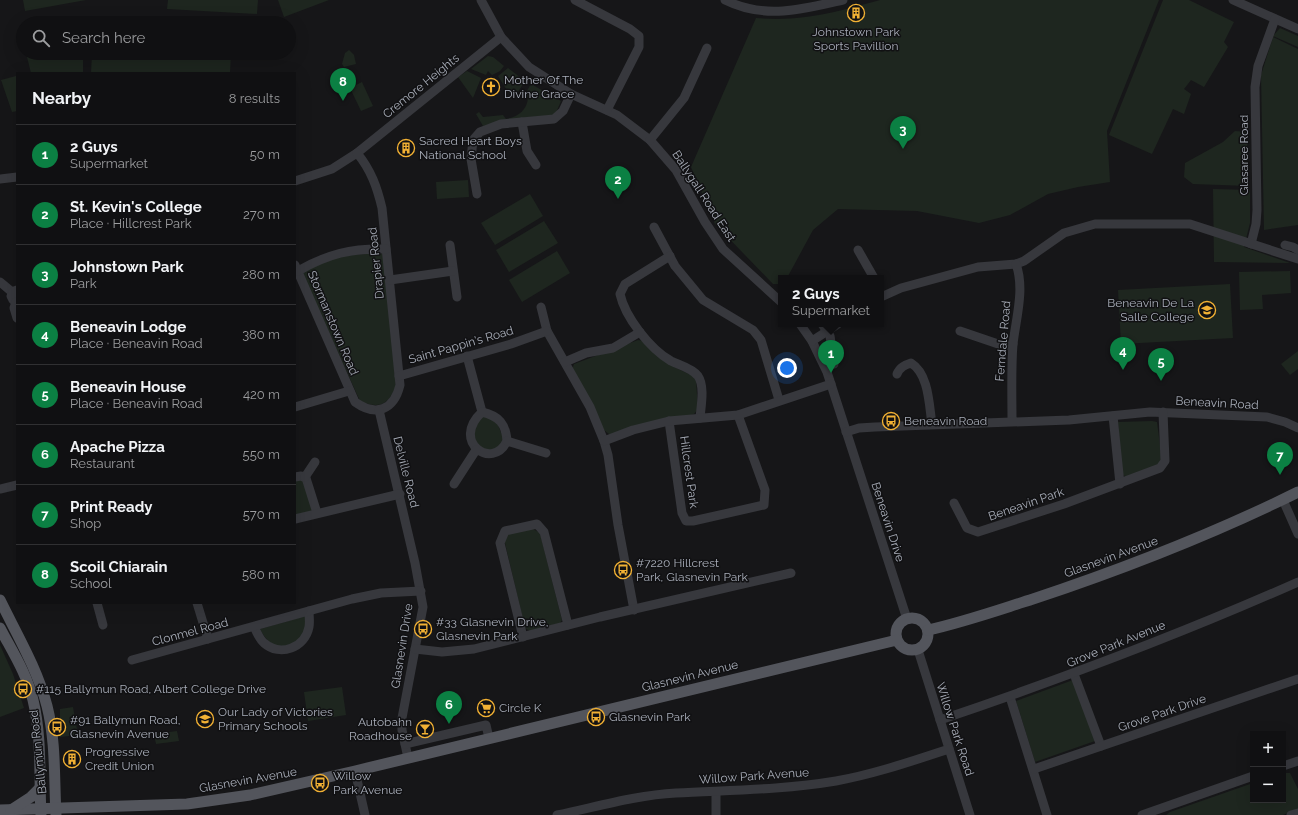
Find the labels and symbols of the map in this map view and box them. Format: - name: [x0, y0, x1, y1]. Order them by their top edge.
- building icon: Johnstown Park Sports Pavillion: [846, 3, 866, 23]
- place label: Johnstown Park Sports Pavillion: [812, 25, 901, 53]
- street label: Cremore Heights: [380, 51, 462, 121]
- pin: 8: [330, 68, 356, 101]
- place label: Mother Of The Divine Grace: [504, 73, 583, 101]
- church icon: Mother Of The Divine Grace: [481, 77, 501, 97]
- street label: Glasaree Road: [1237, 115, 1251, 195]
- pin: 3: [890, 116, 916, 149]
- place label: Sacred Heart Boys National School: [419, 134, 522, 162]
- building icon: Sacred Heart Boys National School: [396, 138, 416, 158]
- street label: Ballygall Road East: [669, 148, 739, 244]
- pin: 2: [605, 166, 631, 199]
- street label: Drapier Road: [365, 226, 387, 300]
- street label: Stormanstown Road: [305, 269, 361, 377]
- place label: Beneavin De La Salle College: [1107, 296, 1194, 324]
- street label: Ferndale Road: [992, 300, 1014, 382]
- school or university icon: Beneavin De La Salle College: [1197, 300, 1217, 320]
- street label: Saint Pappin's Road: [407, 323, 515, 367]
- pin: 4: [1110, 337, 1136, 370]
- pin: 1: [818, 340, 844, 373]
- pin: 5: [1148, 348, 1174, 381]
- your location: [777, 358, 797, 378]
- street label: Beneavin Road: [1175, 394, 1259, 412]
- bus stop icon: Beneavin Road: [881, 411, 901, 431]
- place label: Beneavin Road: [904, 414, 987, 428]
- street label: Delville Road: [390, 435, 422, 509]
- street label: Hillcrest Park: [677, 435, 701, 510]
- pin: 7: [1267, 442, 1293, 475]
- street label: Beneavin Drive: [868, 480, 908, 564]
- street label: Beneavin Park: [986, 484, 1066, 523]
- street label: Glasnevin Avenue: [1062, 534, 1160, 580]
- place label: #7220 Hillcrest Park, Glasnevin Park: [636, 556, 749, 584]
- bus stop icon: #7220 Hillcrest Park, Glasnevin Park: [613, 560, 633, 580]
- street label: Glasnevin Drive: [388, 603, 416, 689]
- street label: Clonmel Road: [150, 615, 230, 649]
- place label: #33 Glasnevin Drive, Glasnevin Park: [436, 615, 549, 643]
- street label: Grove Park Avenue: [1065, 618, 1167, 670]
- bus stop icon: #33 Glasnevin Drive, Glasnevin Park: [413, 619, 433, 639]
- street label: Glasnevin Avenue: [640, 657, 740, 695]
- bus stop icon: #115 Ballymun Road, Albert College Drive: [13, 679, 33, 699]
- street label: Willow Park Road: [933, 680, 977, 778]
- place label: #115 Ballymun Road, Albert College Drive: [36, 682, 266, 696]
- pin: 6: [436, 691, 462, 724]
- street label: Grove Park Drive: [1116, 691, 1208, 735]
- supermarket icon: Circle K: [476, 698, 496, 718]
- place label: Circle K: [499, 701, 542, 715]
- place label: Our Lady of Victories Primary Schools: [218, 705, 333, 733]
- bus stop icon: Glasnevin Park: [586, 707, 606, 727]
- street label: Ballymun Road: [27, 709, 49, 795]
- school or university icon: Our Lady of Victories Primary Schools: [195, 709, 215, 729]
- place label: Glasnevin Park: [609, 710, 691, 724]
- place label: #91 Ballymun Road, Glasnevin Avenue: [70, 713, 180, 741]
- place label: Autobahn Roadhouse: [349, 715, 412, 743]
- bus stop icon: #91 Ballymun Road, Glasnevin Avenue: [47, 717, 67, 737]
- bar icon: Autobahn Roadhouse: [415, 719, 435, 739]
- place label: Progressive Credit Union: [85, 745, 154, 773]
- building icon: Progressive Credit Union: [62, 749, 82, 769]
- street label: Glasnevin Avenue: [198, 765, 298, 795]
- street label: Willow Park Avenue: [698, 765, 810, 787]
- place label: Willow Park Avenue: [333, 769, 402, 797]
- bus stop icon: Willow Park Avenue: [310, 773, 330, 793]

